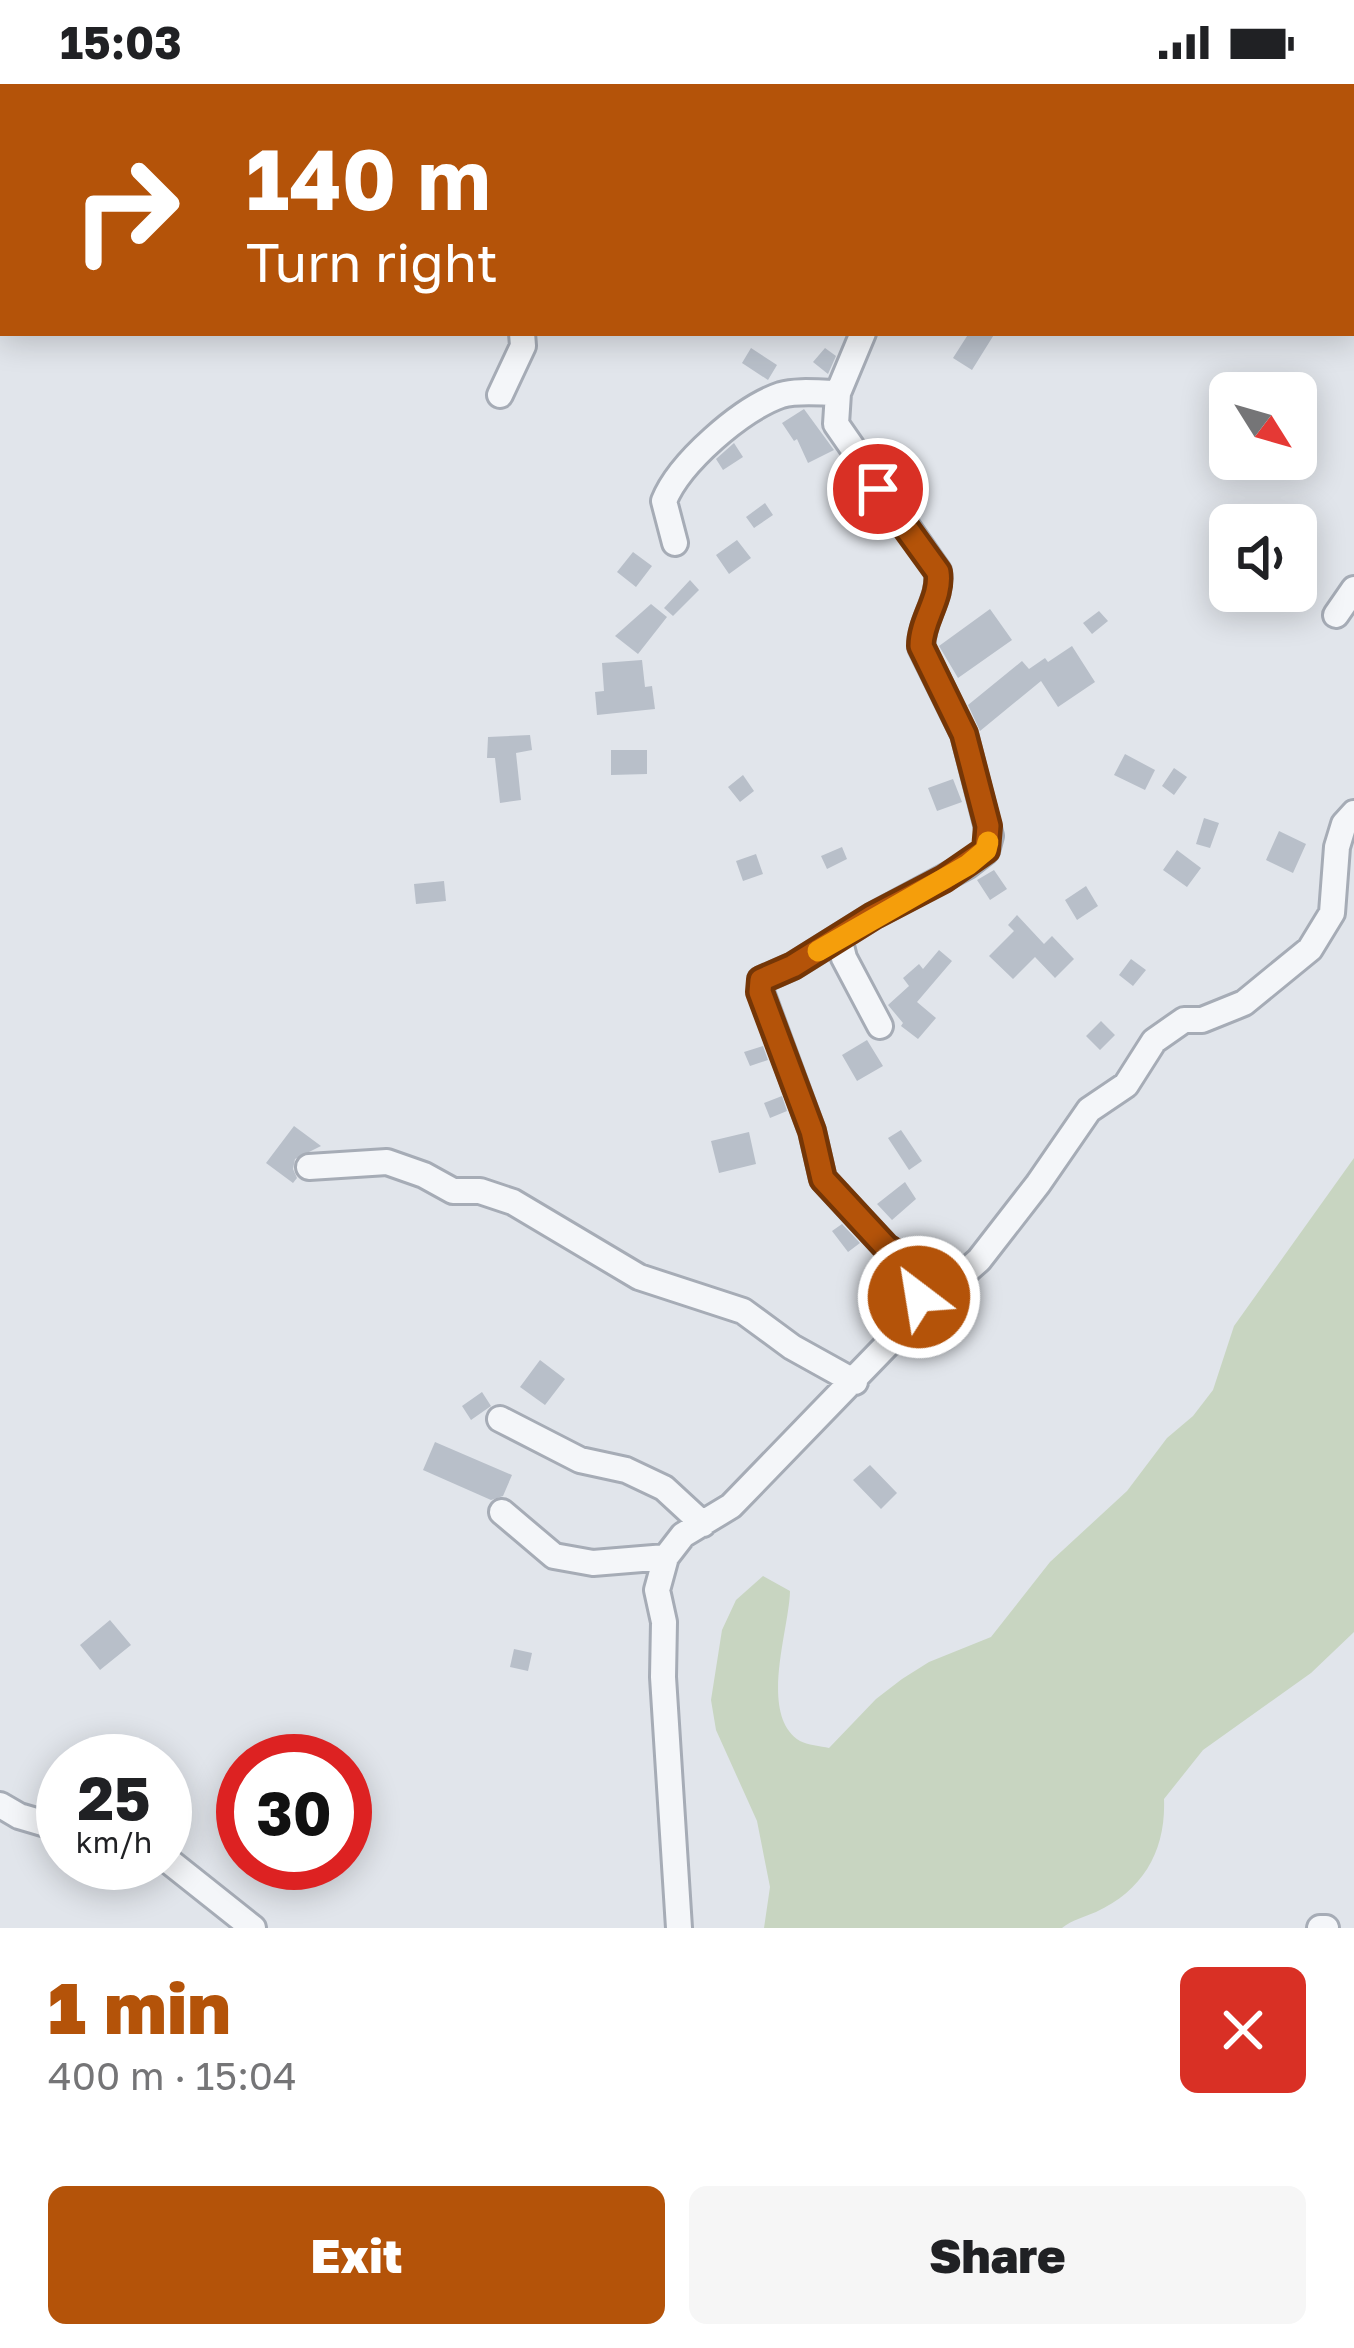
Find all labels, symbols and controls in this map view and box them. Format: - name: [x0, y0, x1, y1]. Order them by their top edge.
- text: 15:03: [60, 15, 182, 69]
- text: 140 m: [246, 128, 491, 228]
- icon: right: [48, 132, 204, 288]
- text: Turn right: [246, 229, 498, 294]
- north arrow: [1209, 372, 1317, 480]
- map controls: [1209, 372, 1317, 612]
- pin: [827, 438, 929, 540]
- icon: arrive: [845, 456, 911, 522]
- button: sound: [1209, 504, 1317, 612]
- position arrow: [856, 1234, 982, 1360]
- speed limit sign: 30: [216, 1734, 372, 1890]
- text: 25: [77, 1761, 151, 1833]
- text: km/h: [76, 1824, 152, 1860]
- text: 1 min: [48, 1963, 231, 2050]
- button: close: [1180, 1967, 1306, 2093]
- text: 400 m · 15:04: [48, 2052, 297, 2099]
- button: Exit: [48, 2186, 665, 2324]
- button: Share: [689, 2186, 1306, 2324]

